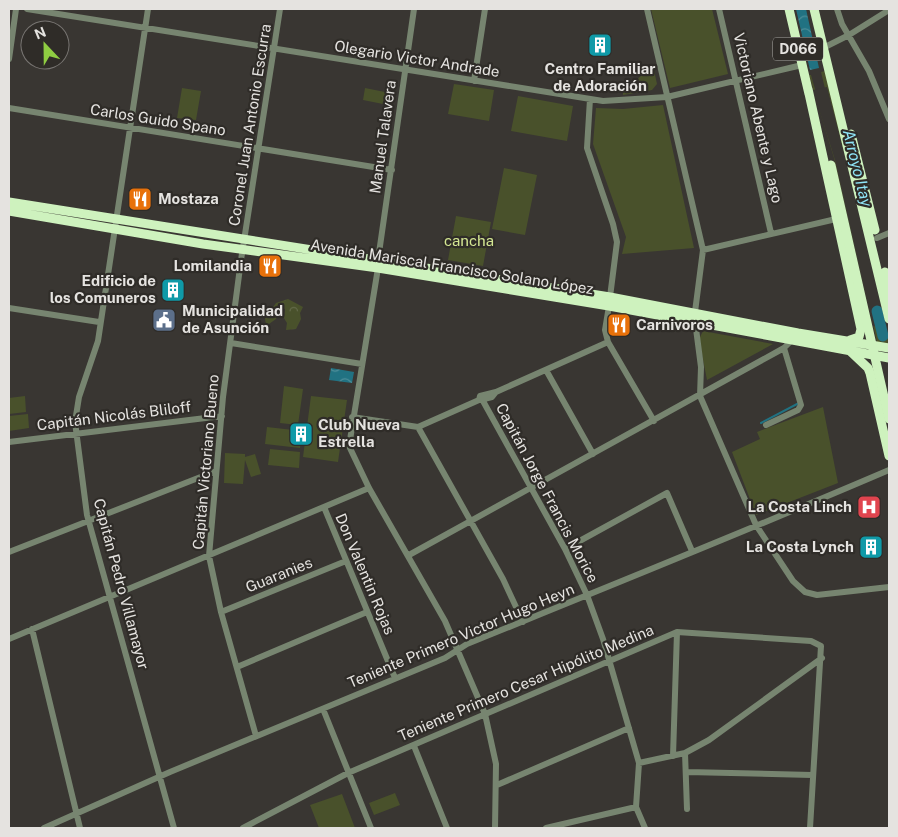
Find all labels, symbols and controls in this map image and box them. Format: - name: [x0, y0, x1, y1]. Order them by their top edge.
- north arrow: [20, 20, 70, 70]
- text: N: [32, 23, 48, 42]
- street label: Coronel Juan Antonio Escurra: [225, 23, 274, 227]
- street label: Victoriano Abente y Lago: [731, 31, 786, 205]
- building icon: Centro Familiar de Adoración: [587, 32, 613, 58]
- street label: Olegario Victor Andrade: [333, 37, 501, 80]
- road number: D066: [773, 38, 823, 61]
- place label: Centro Familiar de Adoración: [544, 60, 656, 94]
- street label: Manuel Talavera: [366, 79, 399, 195]
- street label: Carlos Guido Spano: [89, 100, 227, 139]
- water label: Arroyo Itay: [839, 128, 876, 209]
- restaurant icon: Mostaza: [127, 186, 153, 212]
- place label: Mostaza: [158, 190, 219, 207]
- park label: cancha: [444, 232, 494, 249]
- street label: Avenida Mariscal Francisco Solano López: [309, 236, 595, 297]
- restaurant icon: Lomilandia: [257, 253, 283, 279]
- place label: Lomilandia: [173, 257, 252, 274]
- place label: Edificio de los Comuneros: [50, 272, 156, 306]
- building icon: Edificio de los Comuneros: [160, 277, 186, 303]
- place label: Municipalidad de Asunción: [182, 302, 283, 336]
- public building icon: Municipalidad de Asunción: [151, 307, 177, 333]
- restaurant icon: Carnivoros: [606, 312, 632, 338]
- place label: Carnivoros: [636, 316, 713, 333]
- street label: Capitán Victoriano Bueno: [189, 374, 222, 550]
- street label: Capitán Nicolás Bliloff: [36, 398, 192, 433]
- street label: Capitán Jorge Francis Morice: [493, 400, 602, 585]
- place label: Club Nueva Estrella: [318, 416, 400, 450]
- building icon: Club Nueva Estrella: [288, 421, 314, 447]
- hospital icon: La Costa Linch: [856, 494, 882, 520]
- street label: Capitán Pedro Villamayor: [90, 497, 153, 671]
- place label: La Costa Linch: [748, 498, 852, 515]
- street label: Don Valentin Rojas: [332, 511, 399, 637]
- building icon: La Costa Lynch: [858, 534, 884, 560]
- place label: La Costa Lynch: [746, 538, 854, 555]
- street label: Guaranies: [243, 553, 315, 596]
- street label: Teniente Primero Victor Hugo Heyn: [345, 580, 577, 691]
- street label: Teniente Primero Cesar Hipólito Medina: [395, 621, 656, 744]

